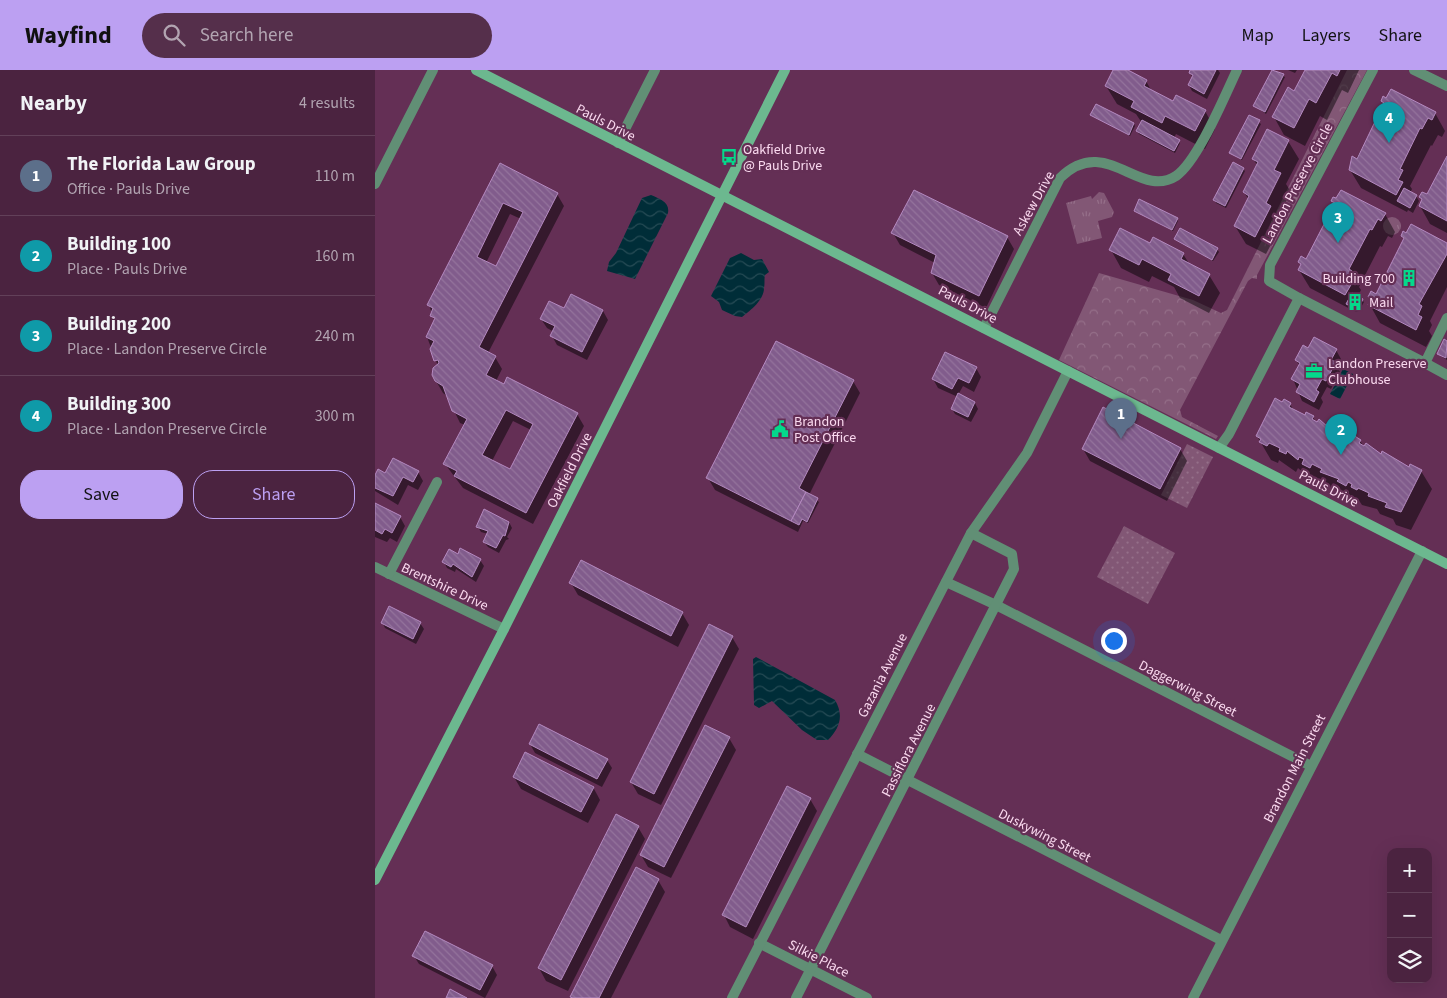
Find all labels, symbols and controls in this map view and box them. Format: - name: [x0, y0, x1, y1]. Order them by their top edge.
- search box: [142, 13, 492, 58]
- text: Wayfind: [25, 18, 112, 53]
- icon: search: [160, 21, 188, 49]
- text: Search here: [200, 22, 293, 49]
- text: Map: [1242, 23, 1274, 48]
- text: Layers: [1302, 23, 1351, 48]
- text: Share: [1379, 23, 1422, 48]
- text: Nearby: [20, 88, 87, 118]
- text: 4 results: [299, 92, 355, 114]
- street label: Pauls Drive: [572, 99, 639, 146]
- pin: 4: [1373, 102, 1405, 143]
- street label: Landon Preserve Circle: [1258, 119, 1338, 247]
- place label: Oakfield Drive @ Pauls Drive: [743, 140, 825, 176]
- bus stop icon: Oakfield Drive @ Pauls Drive: [719, 147, 739, 167]
- text: The Florida Law Group: [67, 151, 256, 178]
- text: 1: [32, 165, 40, 187]
- text: 110 m: [315, 165, 355, 187]
- street label: Askew Drive: [1008, 168, 1060, 239]
- text: Office · Pauls Drive: [67, 178, 190, 200]
- pin: 3: [1322, 202, 1354, 243]
- text: Building 100: [67, 231, 171, 258]
- text: 2: [32, 245, 40, 267]
- text: 160 m: [315, 245, 355, 267]
- text: Place · Pauls Drive: [67, 258, 187, 280]
- building icon: Building 700: [1399, 268, 1419, 288]
- place label: Building 700: [1323, 269, 1395, 289]
- street label: Pauls Drive: [934, 281, 1001, 329]
- building icon: Mail: [1345, 292, 1365, 312]
- place label: Mail: [1369, 293, 1394, 313]
- text: Building 200: [67, 311, 171, 338]
- text: 3: [32, 325, 40, 347]
- text: 240 m: [315, 325, 355, 347]
- text: Place · Landon Preserve Circle: [67, 338, 267, 360]
- place label: Landon Preserve Clubhouse: [1328, 354, 1426, 390]
- office icon: Landon Preserve Clubhouse: [1304, 361, 1324, 381]
- text: Building 300: [67, 391, 171, 418]
- pin: 1: [1105, 398, 1137, 439]
- text: 4: [32, 405, 40, 427]
- text: 300 m: [315, 405, 355, 427]
- place label: Brandon Post Office: [794, 412, 856, 448]
- pin: 2: [1325, 414, 1357, 455]
- text: Place · Landon Preserve Circle: [67, 418, 267, 440]
- public building icon: Brandon Post Office: [770, 419, 790, 439]
- street label: Oakfield Drive: [542, 429, 597, 512]
- street label: Pauls Drive: [1295, 465, 1362, 512]
- button: Save: [20, 470, 183, 519]
- button: Share: [193, 470, 355, 519]
- street label: Brentshire Drive: [398, 558, 491, 616]
- your location: [1101, 628, 1127, 654]
- street label: Gazania Avenue: [853, 630, 913, 721]
- street label: Daggerwing Street: [1135, 656, 1240, 722]
- street label: Passiflora Avenue: [877, 700, 941, 801]
- street label: Brandon Main Street: [1259, 710, 1331, 826]
- street label: Duskywing Street: [995, 804, 1095, 868]
- map controls: [1387, 848, 1432, 983]
- button: +: [1387, 848, 1432, 893]
- button: −: [1387, 893, 1432, 938]
- street label: Silkie Place: [785, 935, 853, 983]
- button: layers: [1387, 938, 1432, 983]

